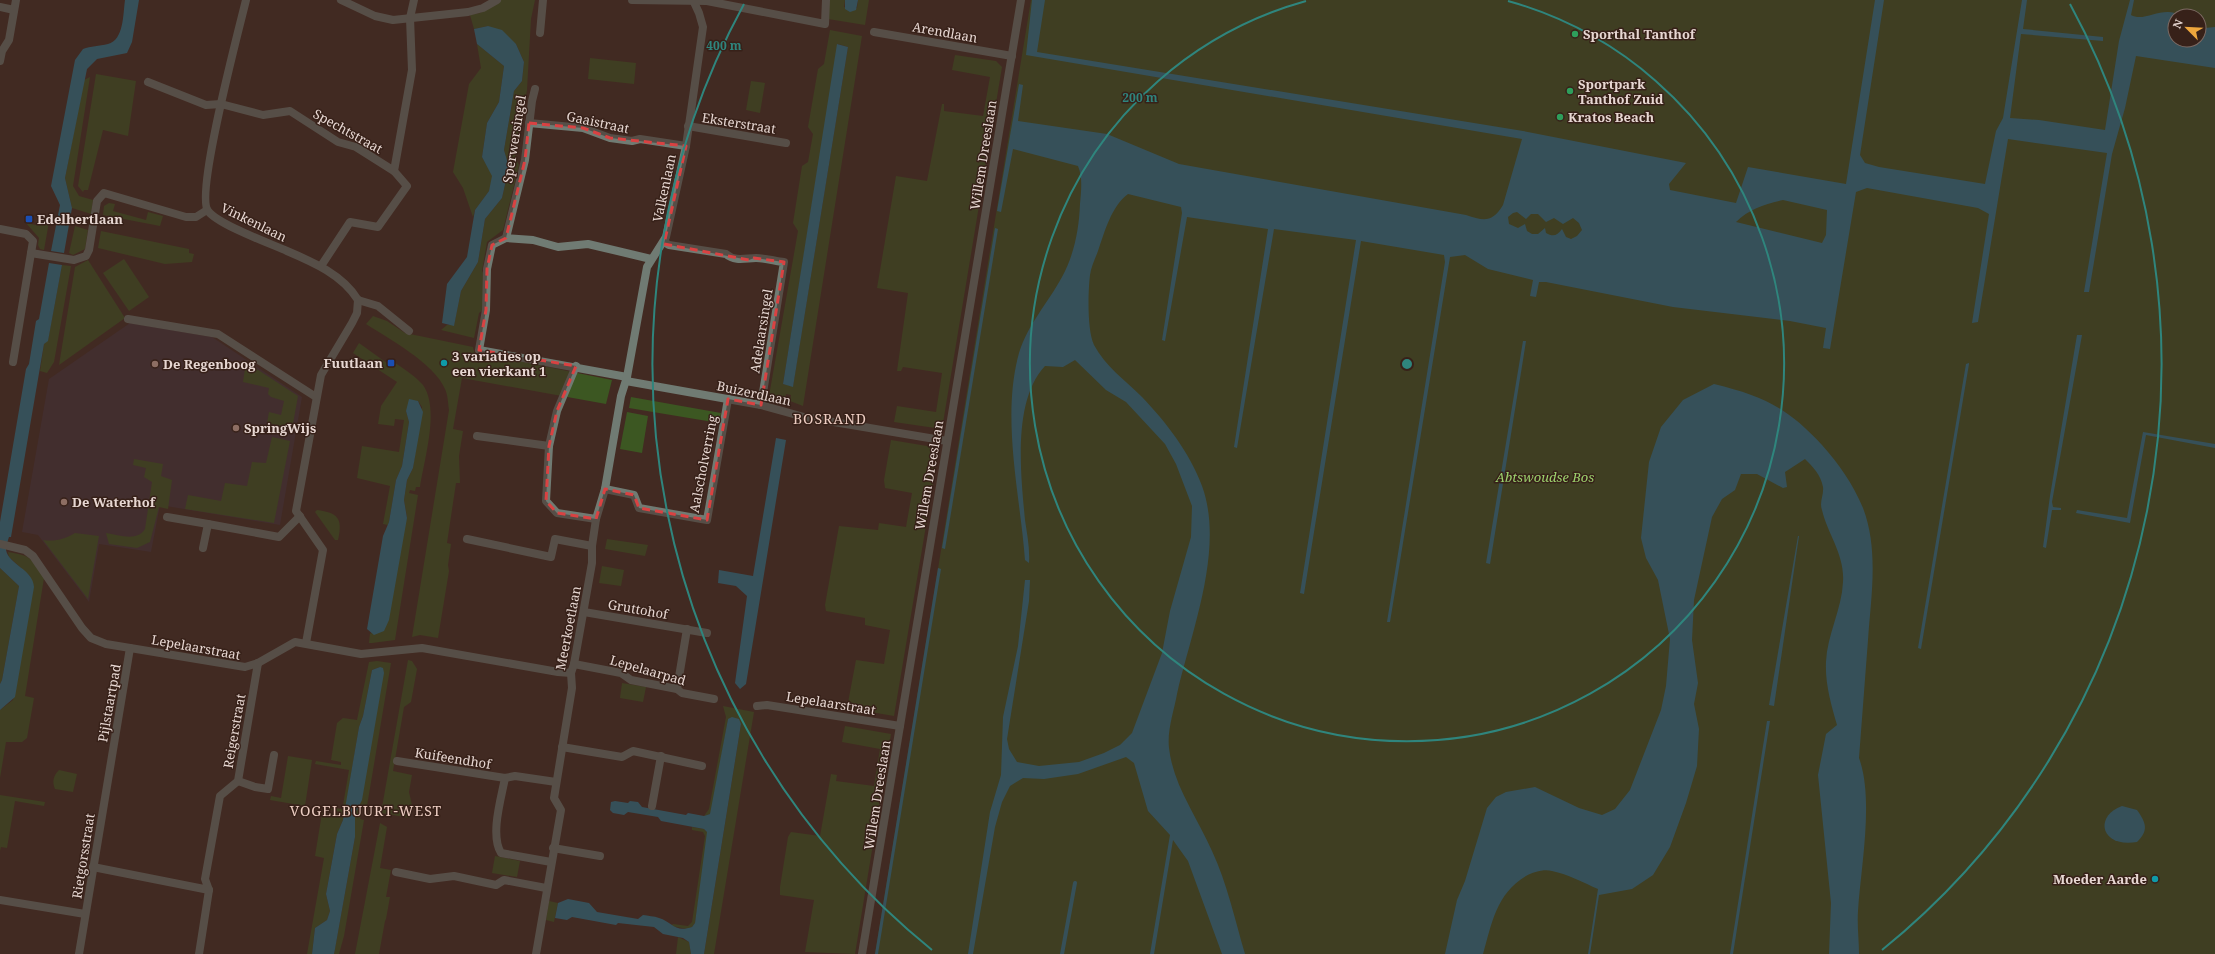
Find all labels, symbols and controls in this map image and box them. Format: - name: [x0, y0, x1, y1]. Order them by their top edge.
- north arrow: [2167, 8, 2207, 48]
- text: N: [2169, 16, 2186, 31]
- street label: Arendlaan: [911, 17, 979, 47]
- place label: Sporthal Tanthof: [1583, 25, 1697, 43]
- marker: Sporthal Tanthof: [1570, 29, 1580, 39]
- text: 400 m: [706, 37, 742, 54]
- place label: Sportpark Tanthof Zuid: [1578, 75, 1664, 108]
- marker: Sportpark Tanthof Zuid: [1565, 86, 1575, 96]
- text: 200 m: [1122, 89, 1158, 106]
- street label: Sperwersingel: [498, 94, 530, 184]
- street label: Willem Dreeslaan: [965, 98, 1001, 211]
- street label: Spechtstraat: [310, 105, 386, 158]
- street label: Gaaistraat: [565, 107, 631, 138]
- street label: Eksterstraat: [701, 108, 778, 138]
- place label: Kratos Beach: [1568, 108, 1655, 126]
- marker: Kratos Beach: [1555, 112, 1565, 122]
- street label: Valkenlaan: [648, 152, 680, 224]
- street label: Vinkenlaan: [218, 198, 290, 246]
- place label: Edelhertlaan: [37, 210, 123, 228]
- marker: Edelhertlaan: [24, 214, 34, 224]
- street label: Adelaarsingel: [745, 288, 777, 374]
- place label: 3 variaties op een vierkant 1: [452, 347, 546, 380]
- place label: Fuutlaan: [323, 354, 383, 372]
- place label: De Regenboog: [163, 355, 256, 373]
- centre of rings: [1400, 357, 1414, 371]
- marker: Fuutlaan: [386, 358, 396, 368]
- marker: 3 variaties op een vierkant 1: [439, 358, 449, 368]
- marker: De Regenboog: [150, 359, 160, 369]
- street label: Buizerdlaan: [715, 376, 793, 410]
- district label: BOSRAND: [793, 409, 867, 428]
- street label: Aalscholverring: [685, 414, 721, 514]
- street label: Willem Dreeslaan: [911, 418, 948, 531]
- place label: SpringWijs: [244, 419, 316, 437]
- marker: SpringWijs: [231, 423, 241, 433]
- park label: Abtswoudse Bos: [1495, 468, 1594, 486]
- place label: De Waterhof: [72, 493, 157, 511]
- marker: De Waterhof: [59, 497, 69, 507]
- street label: Meerkoetlaan: [551, 584, 585, 672]
- street label: Gruttohof: [606, 595, 671, 623]
- street label: Lepelaarstraat: [150, 630, 242, 664]
- street label: Lepelaarpad: [608, 651, 688, 689]
- street label: Pijlstaartpad: [93, 663, 125, 743]
- street label: Lepelaarstraat: [785, 687, 877, 719]
- street label: Reigerstraat: [219, 692, 249, 770]
- street label: Willem Dreeslaan: [859, 738, 895, 851]
- street label: Kuifeendhof: [414, 743, 494, 773]
- district label: VOGELBUURT-WEST: [290, 801, 442, 820]
- street label: Rietgorsstraat: [67, 812, 99, 900]
- place label: Moeder Aarde: [2053, 870, 2147, 888]
- marker: Moeder Aarde: [2150, 874, 2160, 884]

